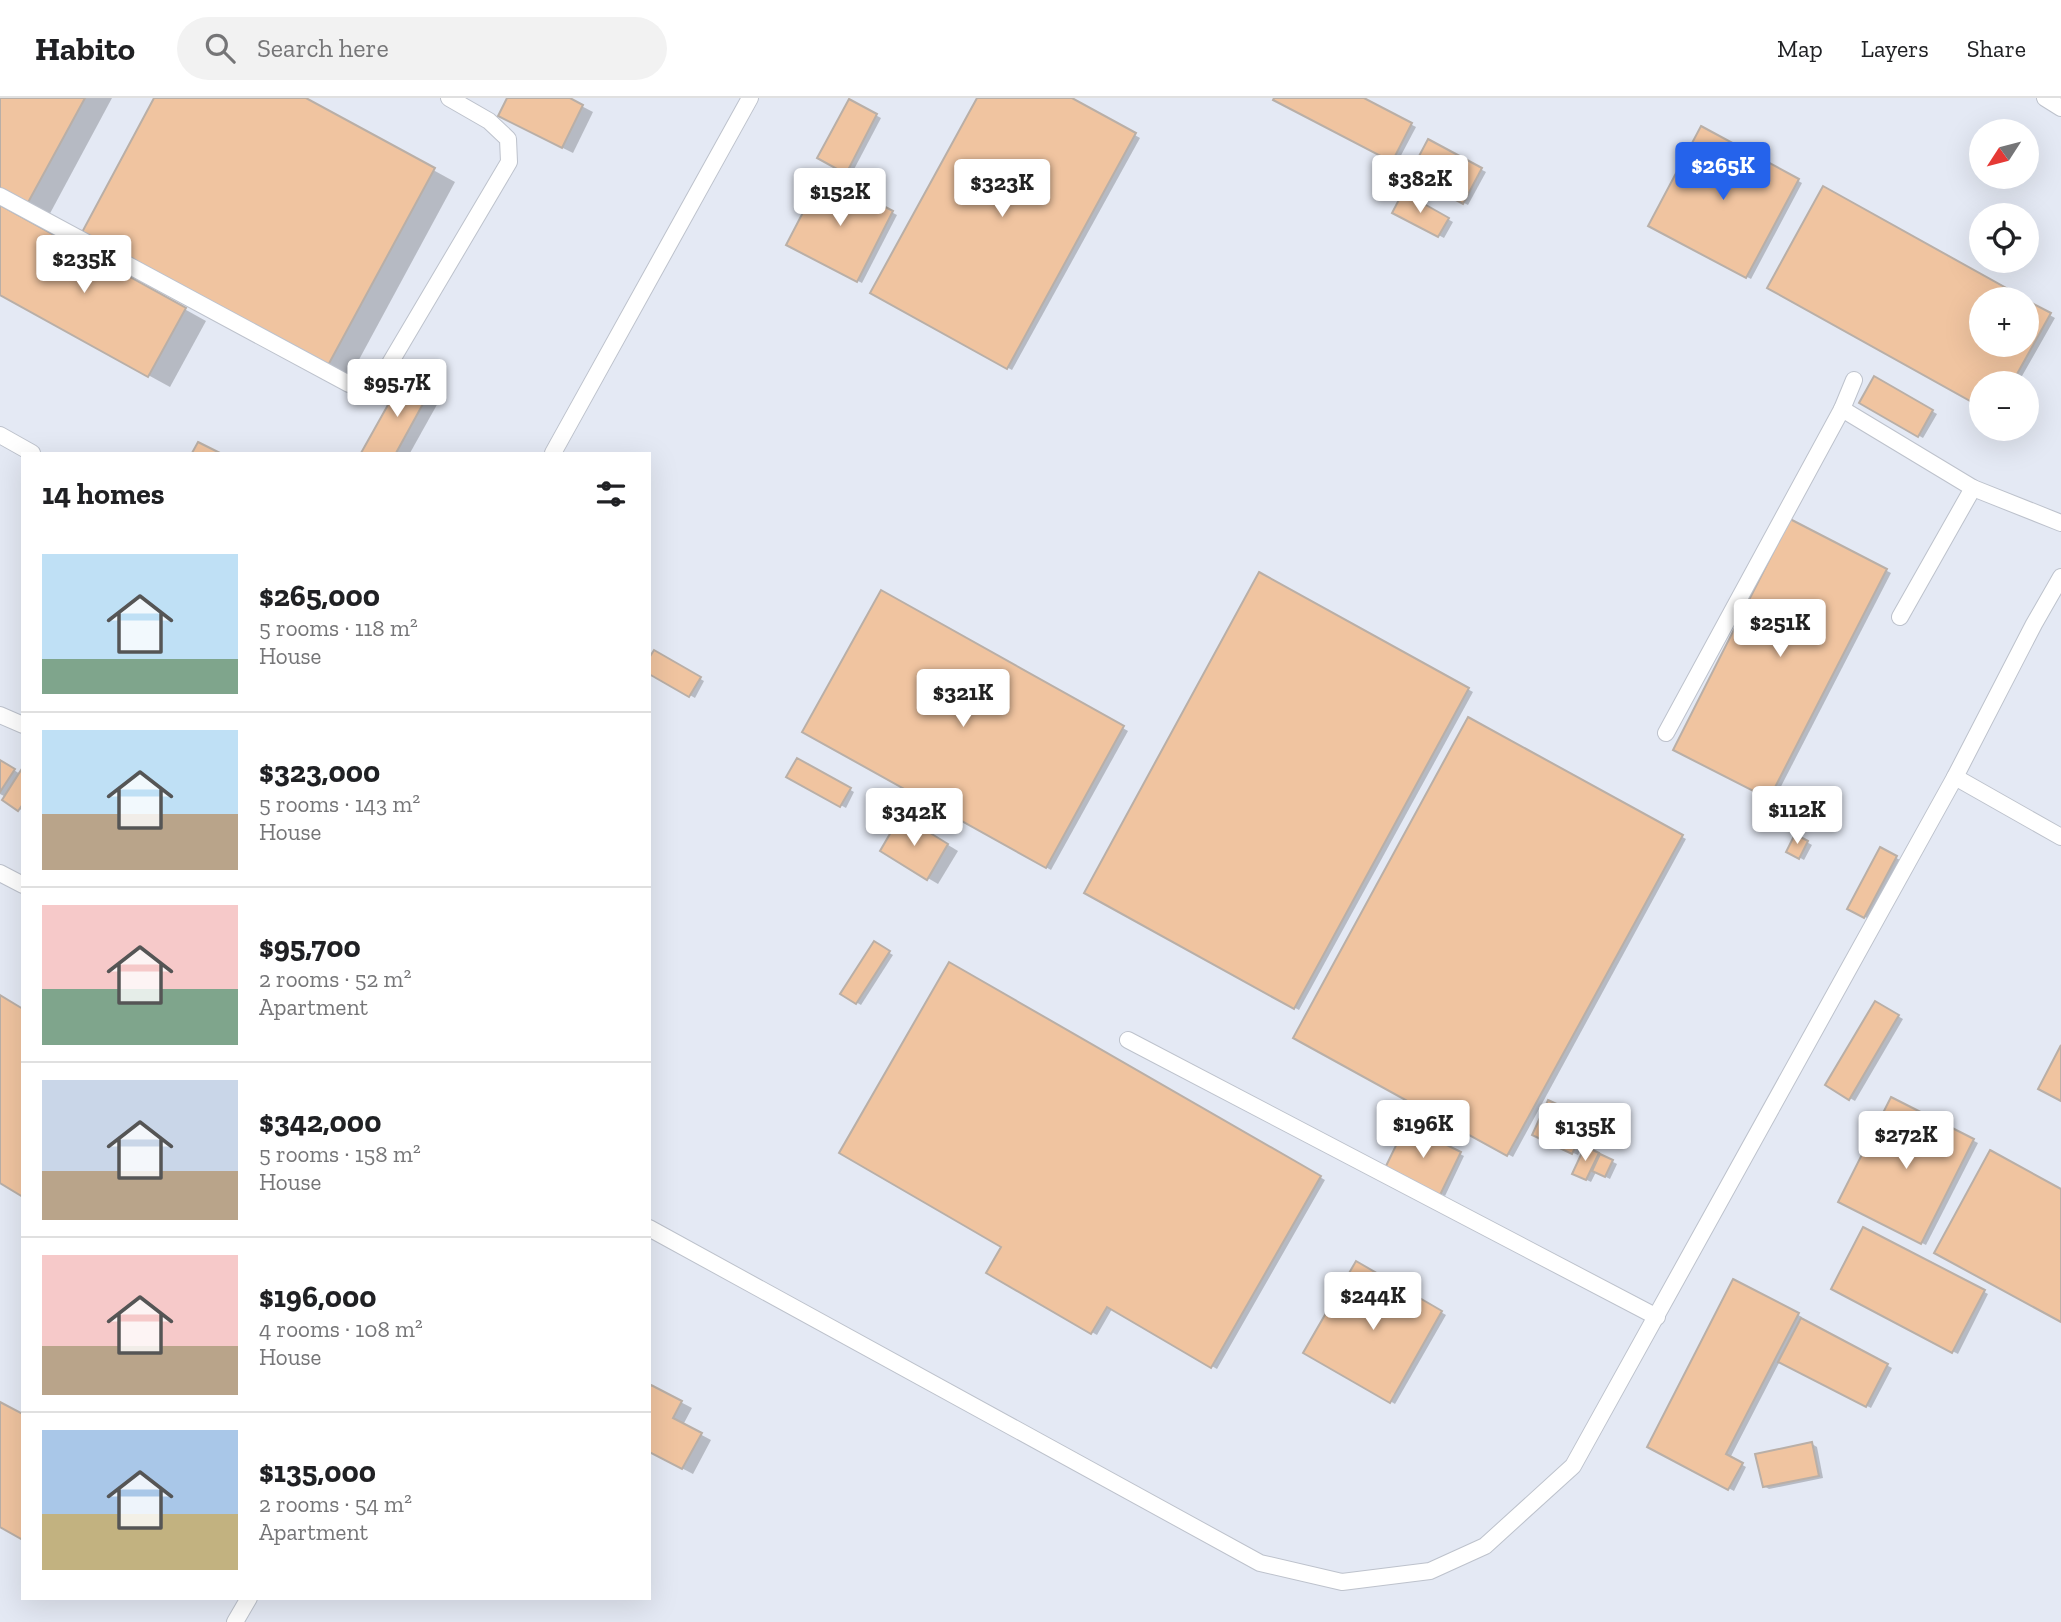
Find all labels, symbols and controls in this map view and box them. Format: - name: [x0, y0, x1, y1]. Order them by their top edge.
- search box: [177, 17, 667, 80]
- text: Habito: [35, 29, 135, 68]
- icon: search: [201, 29, 239, 67]
- text: Search here: [257, 32, 389, 64]
- text: Map: [1777, 34, 1823, 63]
- text: Layers: [1861, 34, 1929, 63]
- text: Share: [1967, 34, 2026, 63]
- north arrow: [1969, 119, 2039, 189]
- map controls: [1969, 119, 2039, 441]
- pin: $265K: [1674, 142, 1772, 202]
- text: $265K: [1691, 151, 1755, 179]
- pin: $382K: [1371, 156, 1469, 215]
- pin: $323K: [953, 159, 1051, 219]
- text: $382K: [1388, 164, 1452, 192]
- text: $323K: [970, 168, 1034, 196]
- pin: $152K: [791, 169, 889, 228]
- text: $152K: [810, 177, 870, 205]
- button: locate: [1969, 203, 2039, 273]
- pin: $235K: [35, 236, 133, 295]
- text: $235K: [52, 244, 116, 272]
- button: +: [1969, 287, 2039, 357]
- pin: $95.7K: [340, 360, 454, 419]
- text: $95.7K: [363, 368, 431, 396]
- button: −: [1969, 371, 2039, 441]
- icon: filters: [592, 475, 630, 513]
- text: 14 homes: [42, 476, 165, 512]
- text: $265,000: [259, 578, 380, 614]
- icon: home: [98, 582, 182, 666]
- pin: $251K: [1731, 600, 1829, 659]
- text: $251K: [1750, 608, 1810, 636]
- text: 5 rooms · 118 m²: [259, 614, 418, 642]
- text: House: [259, 642, 321, 670]
- pin: $321K: [914, 670, 1012, 729]
- text: $321K: [933, 678, 993, 706]
- text: $323,000: [259, 754, 380, 790]
- icon: home: [98, 758, 182, 842]
- pin: $112K: [1748, 786, 1846, 846]
- pin: $342K: [865, 788, 963, 848]
- text: 5 rooms · 143 m²: [259, 790, 420, 818]
- text: $112K: [1768, 795, 1826, 823]
- text: $342K: [882, 797, 946, 825]
- text: House: [259, 818, 321, 846]
- text: $95,700: [259, 929, 361, 965]
- icon: home: [98, 933, 182, 1017]
- text: 2 rooms · 52 m²: [259, 965, 411, 993]
- text: Apartment: [259, 993, 368, 1021]
- pin: $196K: [1374, 1100, 1472, 1160]
- text: $342,000: [259, 1104, 381, 1140]
- pin: $135K: [1536, 1104, 1634, 1163]
- icon: home: [98, 1108, 182, 1192]
- text: $196K: [1393, 1109, 1453, 1137]
- text: $135K: [1555, 1112, 1615, 1140]
- pin: $272K: [1857, 1112, 1955, 1171]
- text: $272K: [1875, 1120, 1937, 1148]
- text: 5 rooms · 158 m²: [259, 1140, 421, 1168]
- text: House: [259, 1168, 321, 1196]
- pin: $244K: [1324, 1272, 1422, 1332]
- text: $196,000: [259, 1279, 376, 1315]
- text: $244K: [1340, 1281, 1406, 1309]
- icon: home: [98, 1283, 182, 1367]
- text: 4 rooms · 108 m²: [259, 1315, 423, 1343]
- text: House: [259, 1343, 321, 1371]
- text: $135,000: [259, 1454, 376, 1490]
- icon: home: [98, 1458, 182, 1542]
- text: 2 rooms · 54 m²: [259, 1490, 412, 1518]
- text: Apartment: [259, 1518, 368, 1546]

